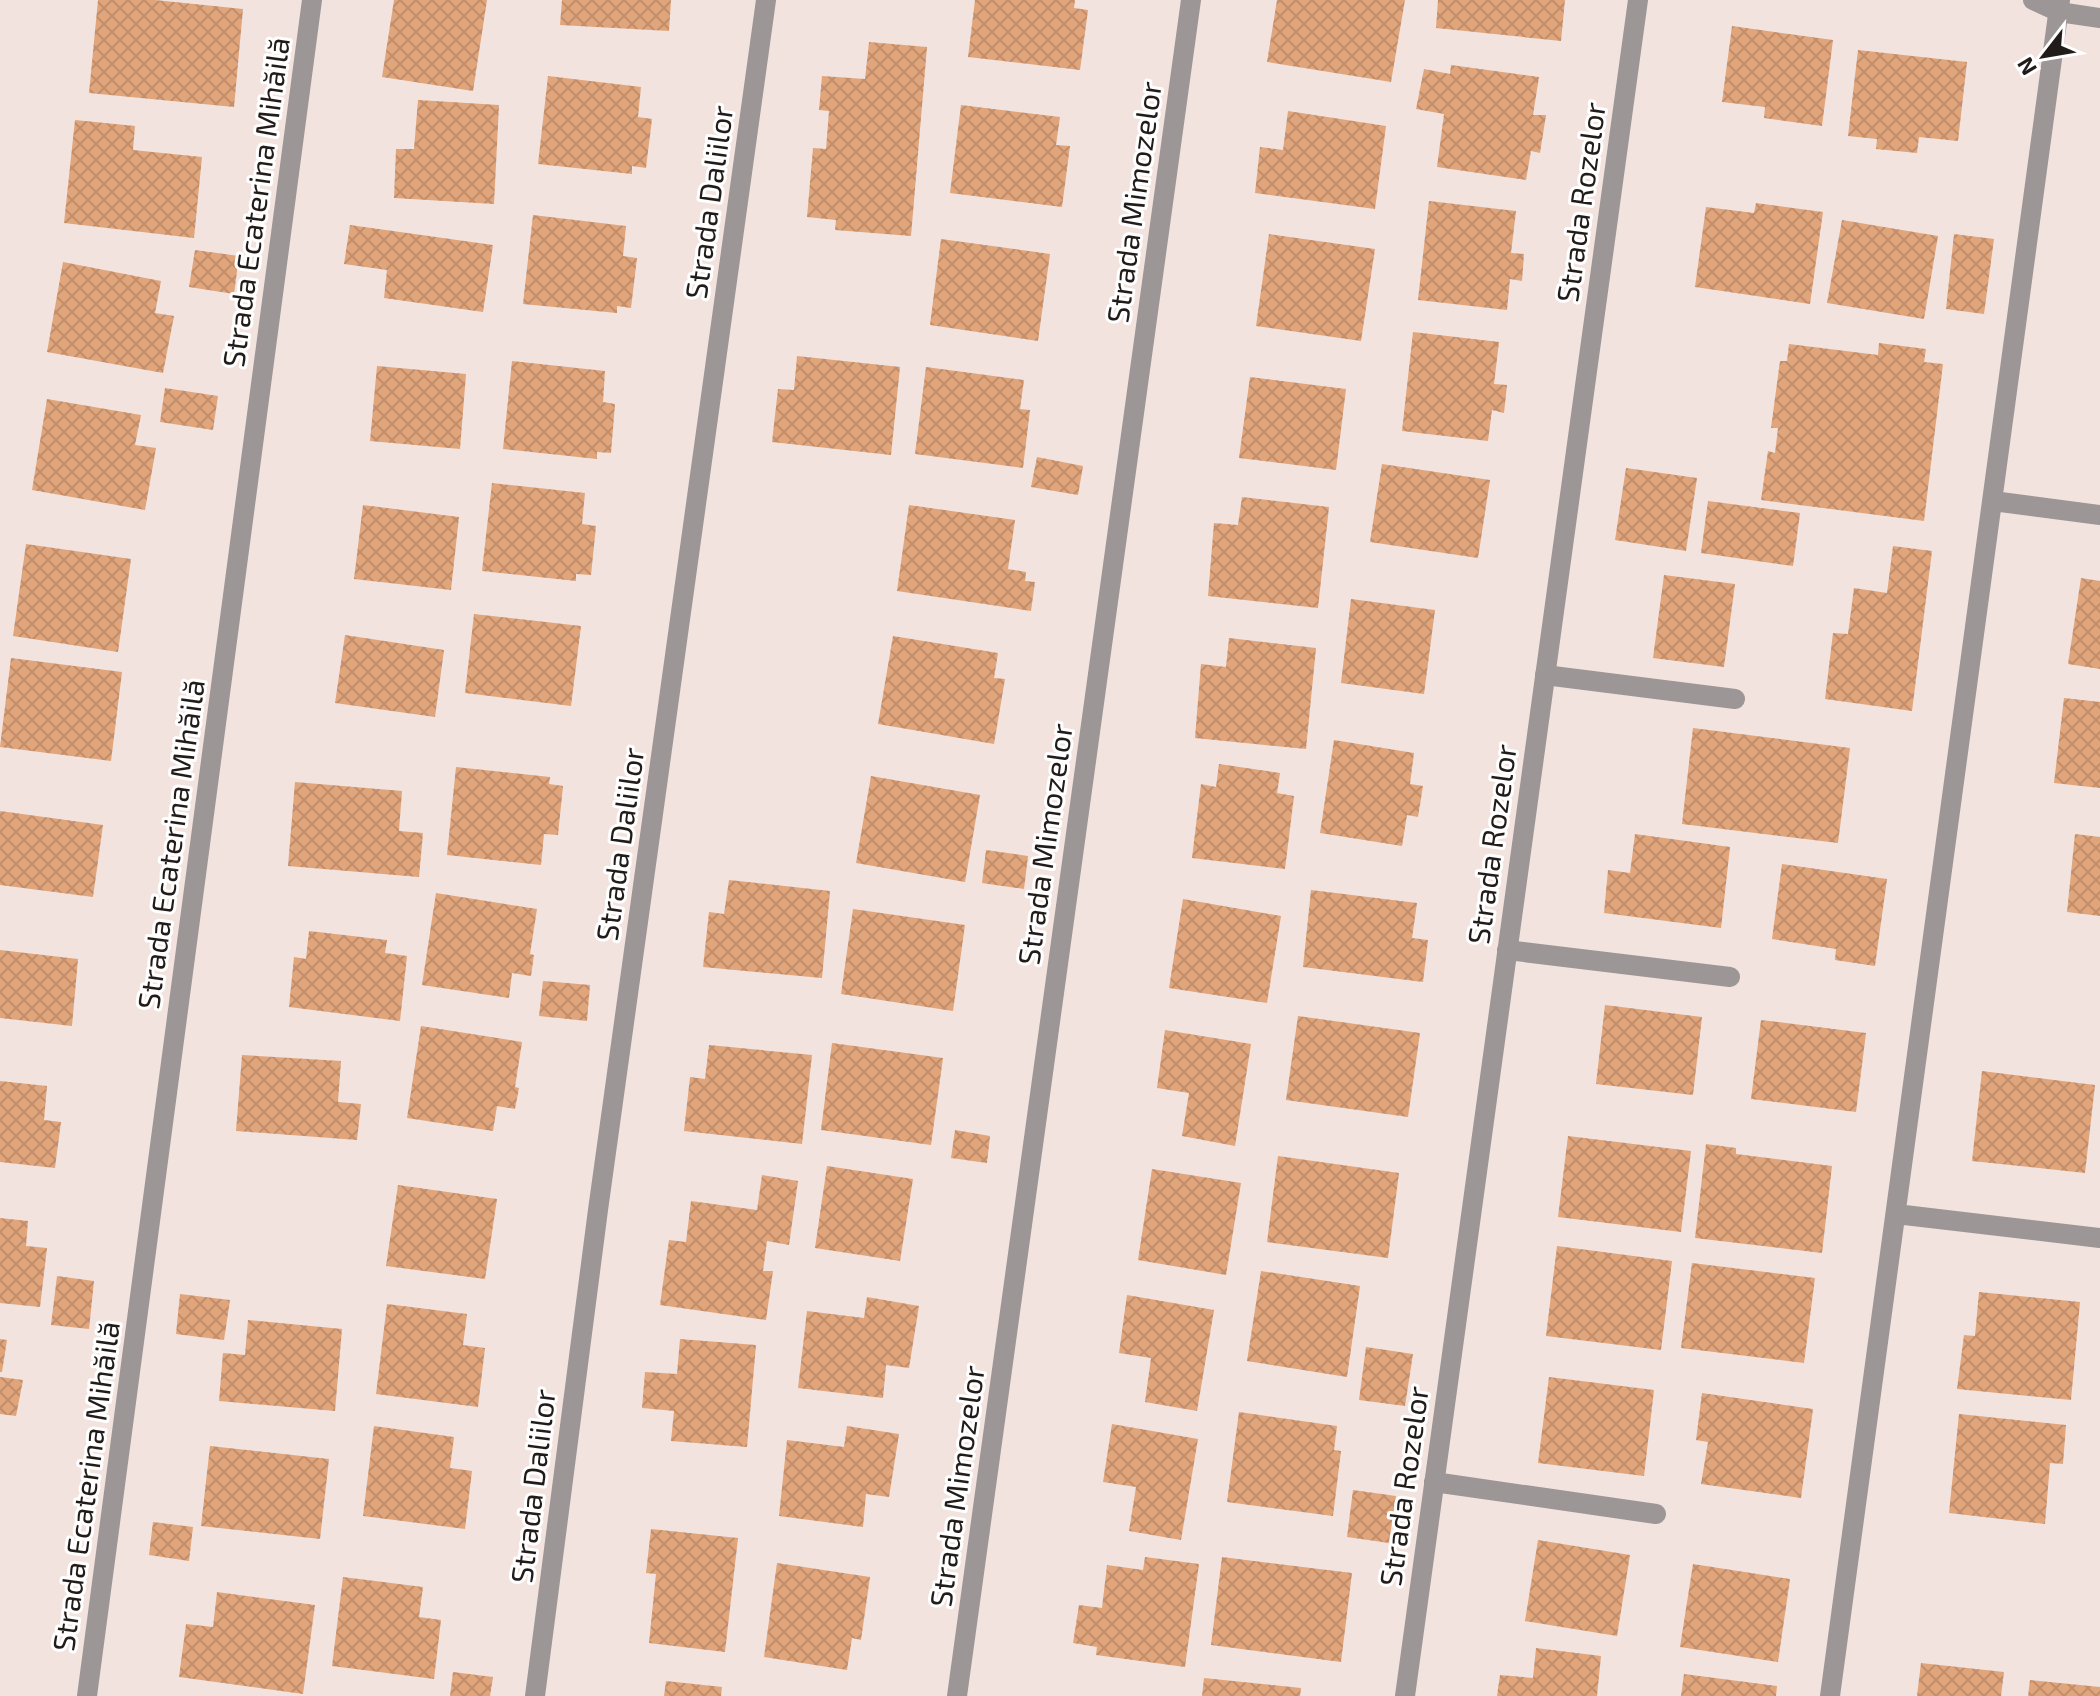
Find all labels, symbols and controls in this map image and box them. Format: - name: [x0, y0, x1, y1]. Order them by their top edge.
- north arrow: [2004, 16, 2084, 96]
- street label: Strada Ecaterina Mihăilă: [214, 35, 296, 369]
- text: N: [2011, 53, 2041, 80]
- street label: Strada Mimozelor: [1098, 79, 1168, 325]
- street label: Strada Rozelor: [1548, 100, 1612, 304]
- street label: Strada Daliilor: [677, 103, 739, 301]
- street label: Strada Ecaterina Mihăilă: [129, 677, 211, 1011]
- street label: Strada Mimozelor: [1009, 721, 1079, 967]
- street label: Strada Rozelor: [1459, 742, 1523, 946]
- street label: Strada Daliilor: [588, 745, 650, 943]
- street label: Strada Ecaterina Mihăilă: [44, 1319, 126, 1653]
- street label: Strada Mimozelor: [921, 1363, 991, 1609]
- street label: Strada Rozelor: [1371, 1384, 1435, 1588]
- street label: Strada Daliilor: [502, 1387, 562, 1585]

